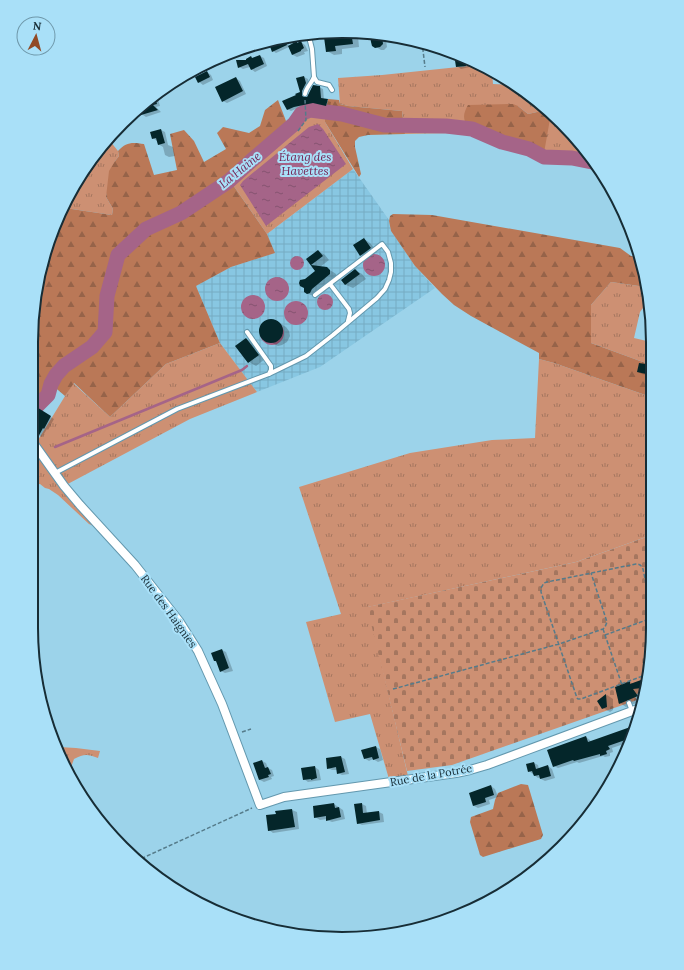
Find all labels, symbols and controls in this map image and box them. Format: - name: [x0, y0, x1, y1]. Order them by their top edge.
- north arrow: [16, 16, 56, 56]
- text: N: [32, 19, 42, 34]
- water label: La Haine: [216, 148, 264, 191]
- water label: Étang des Havettes: [279, 149, 331, 178]
- street label: Rue des Haignies: [138, 572, 200, 650]
- street label: Rue de la Potrée: [389, 761, 473, 789]

